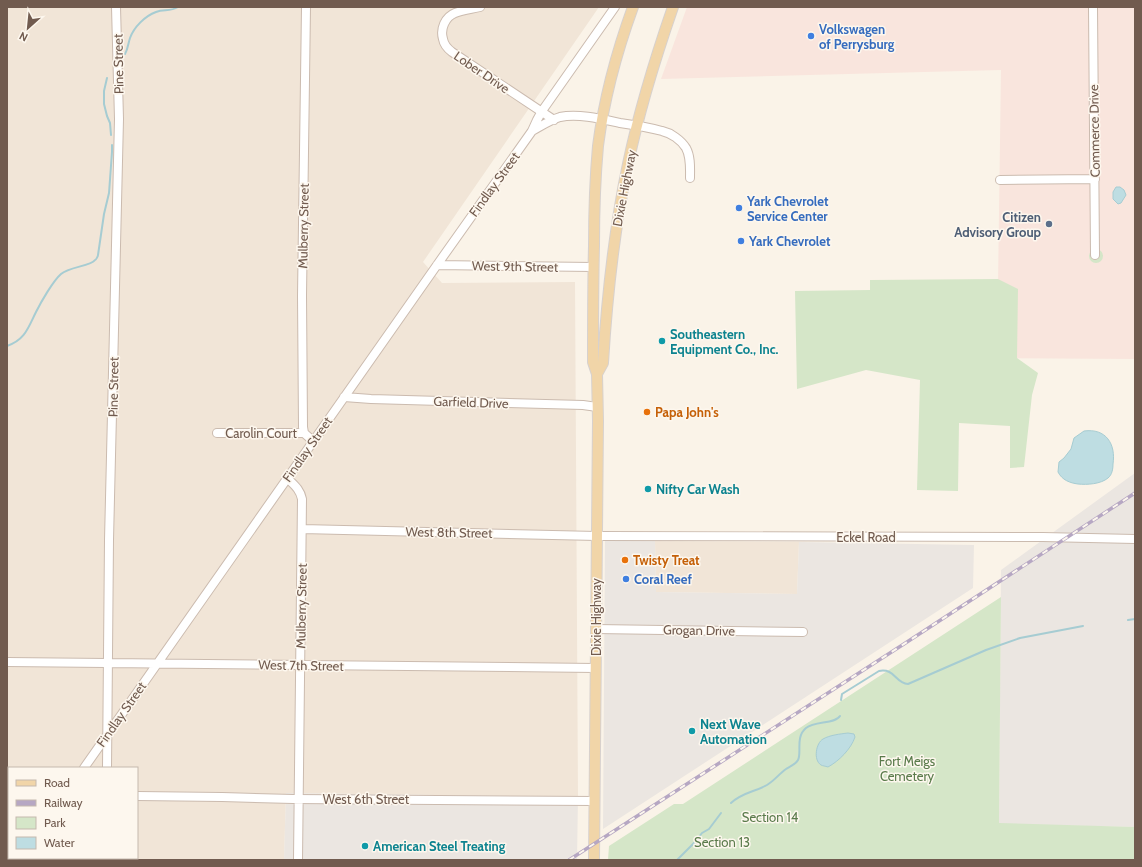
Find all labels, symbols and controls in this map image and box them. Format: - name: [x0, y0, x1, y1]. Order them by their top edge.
- north arrow: [8, 8, 48, 48]
- place label: Volkswagen of Perrysburg: [819, 21, 895, 52]
- text: N: [17, 29, 30, 45]
- marker: Volkswagen of Perrysburg: [806, 31, 816, 41]
- street label: Pine Street: [109, 33, 127, 94]
- street label: Lober Drive: [451, 48, 513, 97]
- street label: Commerce Drive: [1085, 84, 1103, 178]
- street label: Findlay Street: [465, 148, 523, 219]
- street label: Dixie Highway: [609, 148, 639, 228]
- street label: Mulberry Street: [294, 183, 312, 269]
- place label: Yark Chevrolet Service Center: [746, 193, 829, 224]
- marker: Yark Chevrolet Service Center: [734, 203, 744, 213]
- place label: Citizen Advisory Group: [954, 209, 1042, 240]
- marker: Citizen Advisory Group: [1044, 219, 1054, 229]
- place label: Yark Chevrolet: [748, 233, 831, 249]
- marker: Yark Chevrolet: [736, 236, 746, 246]
- street label: West 9th Street: [472, 257, 559, 275]
- place label: Southeastern Equipment Co., Inc.: [670, 326, 779, 357]
- marker: Southeastern Equipment Co., Inc.: [657, 336, 667, 346]
- street label: Pine Street: [104, 356, 122, 417]
- street label: Garfield Drive: [433, 393, 509, 411]
- place label: Papa John's: [655, 404, 719, 420]
- marker: Papa John's: [642, 407, 652, 417]
- street label: Findlay Street: [279, 413, 336, 485]
- street label: Carolin Court: [225, 425, 297, 441]
- place label: Nifty Car Wash: [656, 481, 740, 497]
- marker: Nifty Car Wash: [643, 484, 653, 494]
- street label: West 8th Street: [405, 523, 493, 541]
- street label: Eckel Road: [836, 529, 896, 545]
- place label: Twisty Treat: [633, 552, 700, 568]
- marker: Twisty Treat: [620, 555, 630, 565]
- street label: Mulberry Street: [292, 563, 310, 649]
- place label: Coral Reef: [634, 571, 693, 587]
- marker: Coral Reef: [621, 574, 631, 584]
- street label: Dixie Highway: [588, 578, 604, 656]
- street label: Grogan Drive: [663, 621, 735, 639]
- street label: West 7th Street: [258, 656, 344, 674]
- street label: Findlay Street: [93, 678, 150, 750]
- place label: Next Wave Automation: [700, 716, 767, 747]
- marker: Next Wave Automation: [687, 726, 697, 736]
- park label: Fort Meigs Cemetery: [879, 753, 936, 784]
- legend: [8, 767, 138, 859]
- text: Road: [44, 775, 70, 790]
- street label: West 6th Street: [323, 791, 410, 807]
- text: Railway: [44, 795, 82, 810]
- park label: Section 14: [742, 809, 799, 825]
- text: Park: [44, 815, 66, 830]
- park label: Section 13: [694, 834, 750, 850]
- text: Water: [44, 835, 75, 850]
- place label: American Steel Treating: [373, 838, 506, 854]
- marker: American Steel Treating: [360, 841, 370, 851]

